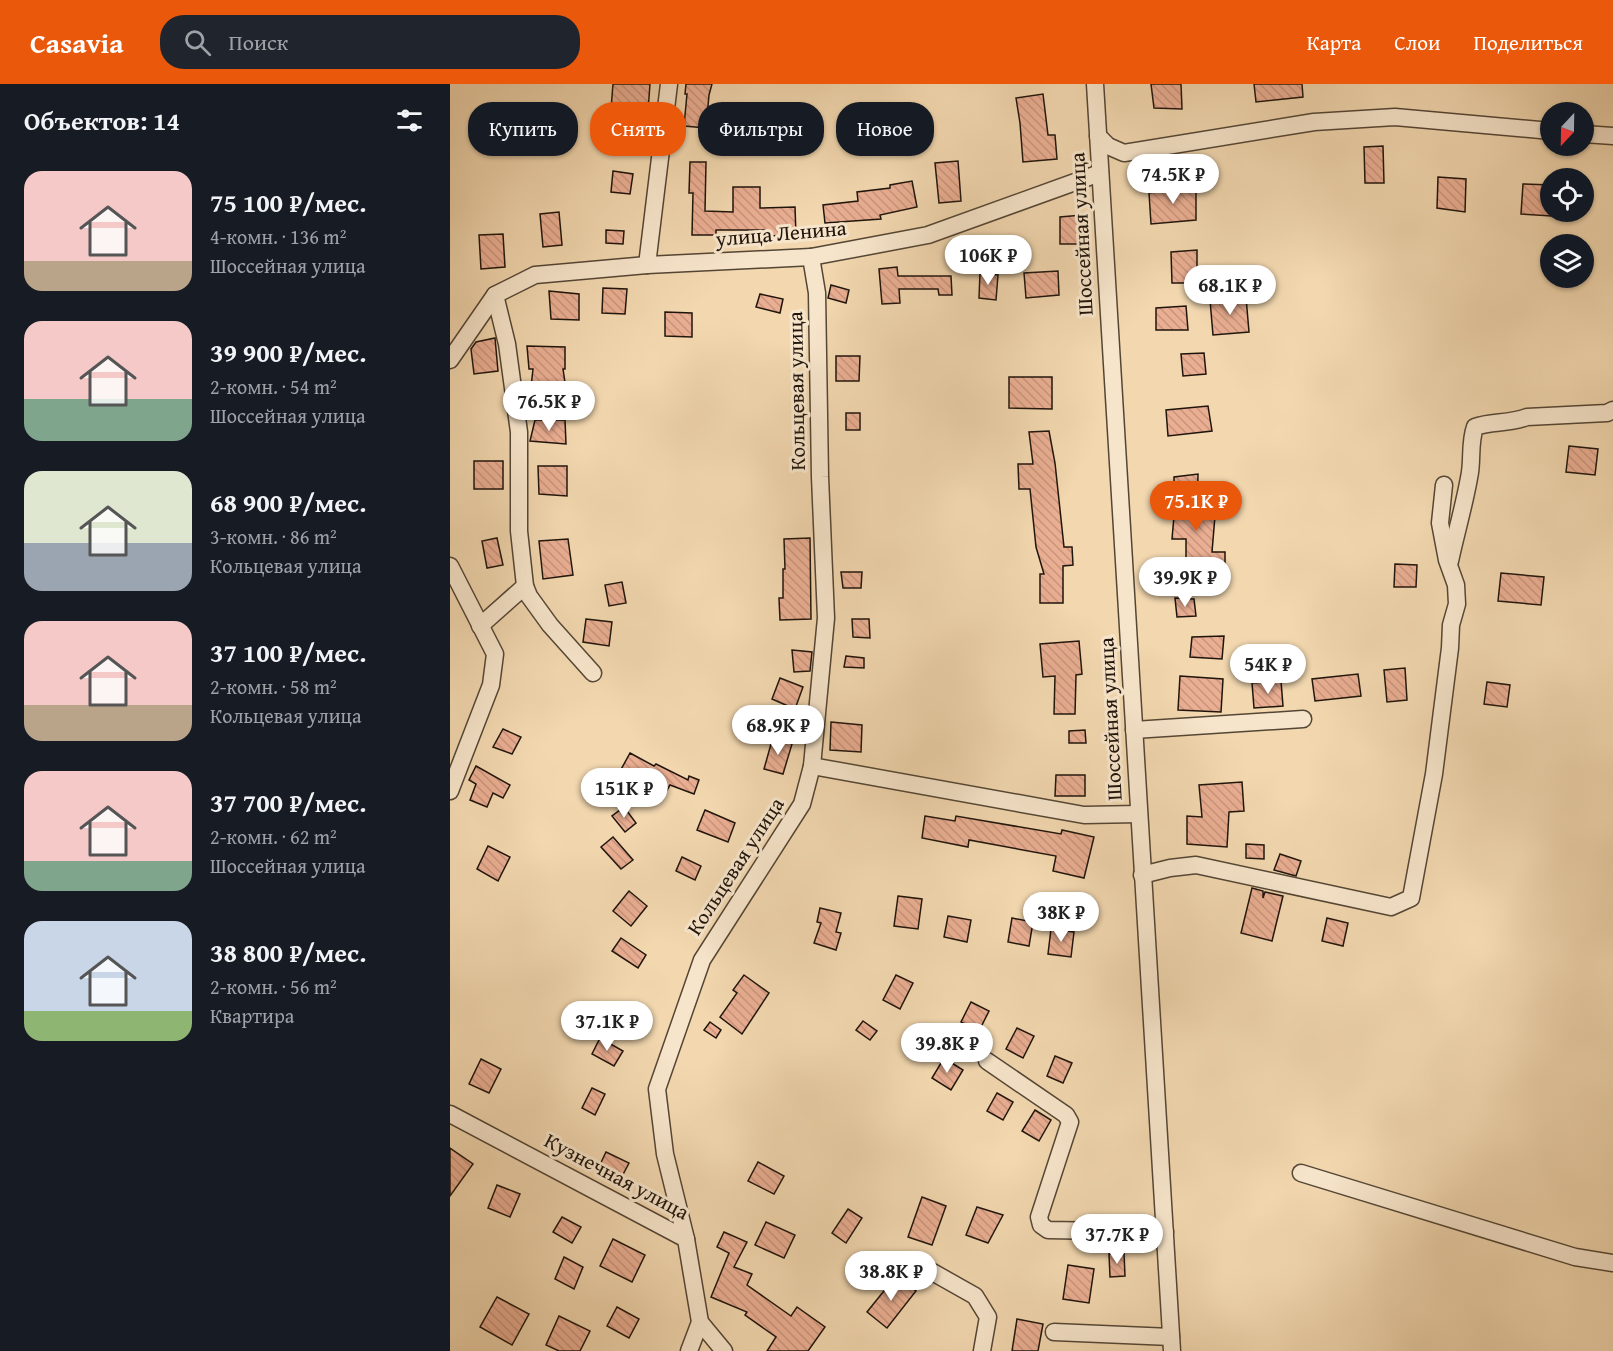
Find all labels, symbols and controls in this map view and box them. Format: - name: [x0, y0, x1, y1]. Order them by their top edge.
- search box: [160, 15, 580, 69]
- text: Casavia: [30, 22, 124, 63]
- icon: search: [181, 26, 214, 59]
- text: Поиск: [229, 26, 288, 58]
- text: Карта: [1307, 27, 1361, 58]
- text: Слои: [1394, 27, 1440, 58]
- text: Поделиться: [1473, 27, 1583, 58]
- text: Объектов: 14: [24, 101, 180, 140]
- chip: Купить: [468, 102, 578, 156]
- chip: Снять: [590, 102, 686, 156]
- chip: Фильтры: [698, 102, 824, 156]
- chip: Новое: [836, 102, 934, 156]
- north arrow: [1540, 102, 1594, 156]
- map controls: [1540, 102, 1594, 288]
- icon: filters: [393, 104, 426, 137]
- street label: Шоссейная улица: [1061, 152, 1101, 316]
- pin: 74.5K ₽: [1118, 154, 1228, 205]
- text: 74.5K ₽: [1141, 159, 1205, 188]
- button: locate: [1540, 168, 1594, 222]
- text: 75 100 ₽/мес.: [210, 183, 366, 222]
- icon: home: [72, 195, 144, 267]
- street label: улица Ленина: [713, 212, 848, 254]
- text: 4-комн. · 136 m²: [210, 222, 346, 251]
- button: layers: [1540, 234, 1594, 288]
- pin: 106K ₽: [939, 235, 1037, 286]
- text: 106K ₽: [959, 240, 1017, 269]
- text: Шоссейная улица: [210, 251, 366, 280]
- pin: 68.1K ₽: [1175, 265, 1285, 316]
- text: 68.1K ₽: [1198, 270, 1262, 299]
- street label: Кольцевая улица: [779, 311, 813, 471]
- text: 39 900 ₽/мес.: [210, 333, 366, 372]
- icon: home: [72, 345, 144, 417]
- text: 2-комн. · 54 m²: [210, 372, 337, 401]
- pin: 76.5K ₽: [494, 381, 604, 432]
- text: 76.5K ₽: [517, 386, 581, 415]
- text: Шоссейная улица: [210, 401, 366, 430]
- pin: 75.1K ₽: [1141, 481, 1251, 532]
- text: 68 900 ₽/мес.: [210, 483, 366, 522]
- text: 75.1K ₽: [1164, 486, 1228, 515]
- icon: home: [72, 495, 144, 567]
- text: 3-комн. · 86 m²: [210, 522, 337, 551]
- text: Кольцевая улица: [210, 551, 362, 580]
- pin: 39.9K ₽: [1130, 557, 1240, 608]
- text: 39.9K ₽: [1153, 562, 1217, 591]
- text: 37 100 ₽/мес.: [210, 633, 366, 672]
- street label: Шоссейная улица: [1090, 637, 1130, 801]
- pin: 54K ₽: [1226, 644, 1310, 695]
- icon: home: [72, 645, 144, 717]
- text: 54K ₽: [1244, 649, 1292, 678]
- text: 2-комн. · 58 m²: [210, 672, 337, 701]
- text: Кольцевая улица: [210, 701, 362, 730]
- pin: 68.9K ₽: [723, 705, 833, 756]
- text: 68.9K ₽: [746, 710, 810, 739]
- pin: 151K ₽: [575, 768, 673, 819]
- text: 151K ₽: [595, 773, 653, 802]
- text: 37 700 ₽/мес.: [210, 783, 366, 822]
- street label: Кольцевая улица: [679, 791, 791, 941]
- icon: home: [72, 795, 144, 867]
- text: 2-комн. · 62 m²: [210, 822, 337, 851]
- text: Шоссейная улица: [210, 851, 366, 880]
- pin: 38K ₽: [1019, 892, 1103, 943]
- text: 38K ₽: [1037, 897, 1085, 926]
- text: 38 800 ₽/мес.: [210, 933, 366, 972]
- icon: home: [72, 945, 144, 1017]
- text: 2-комн. · 56 m²: [210, 972, 337, 1001]
- text: Квартира: [210, 1001, 294, 1030]
- pin: 37.1K ₽: [552, 1001, 662, 1052]
- text: 37.1K ₽: [575, 1006, 639, 1035]
- pin: 39.8K ₽: [892, 1023, 1002, 1074]
- text: 39.8K ₽: [915, 1028, 979, 1057]
- street label: Кузнечная улица: [539, 1125, 695, 1227]
- pin: 37.7K ₽: [1062, 1214, 1172, 1265]
- text: 37.7K ₽: [1085, 1219, 1149, 1248]
- pin: 38.8K ₽: [836, 1251, 946, 1302]
- text: 38.8K ₽: [859, 1256, 923, 1285]

